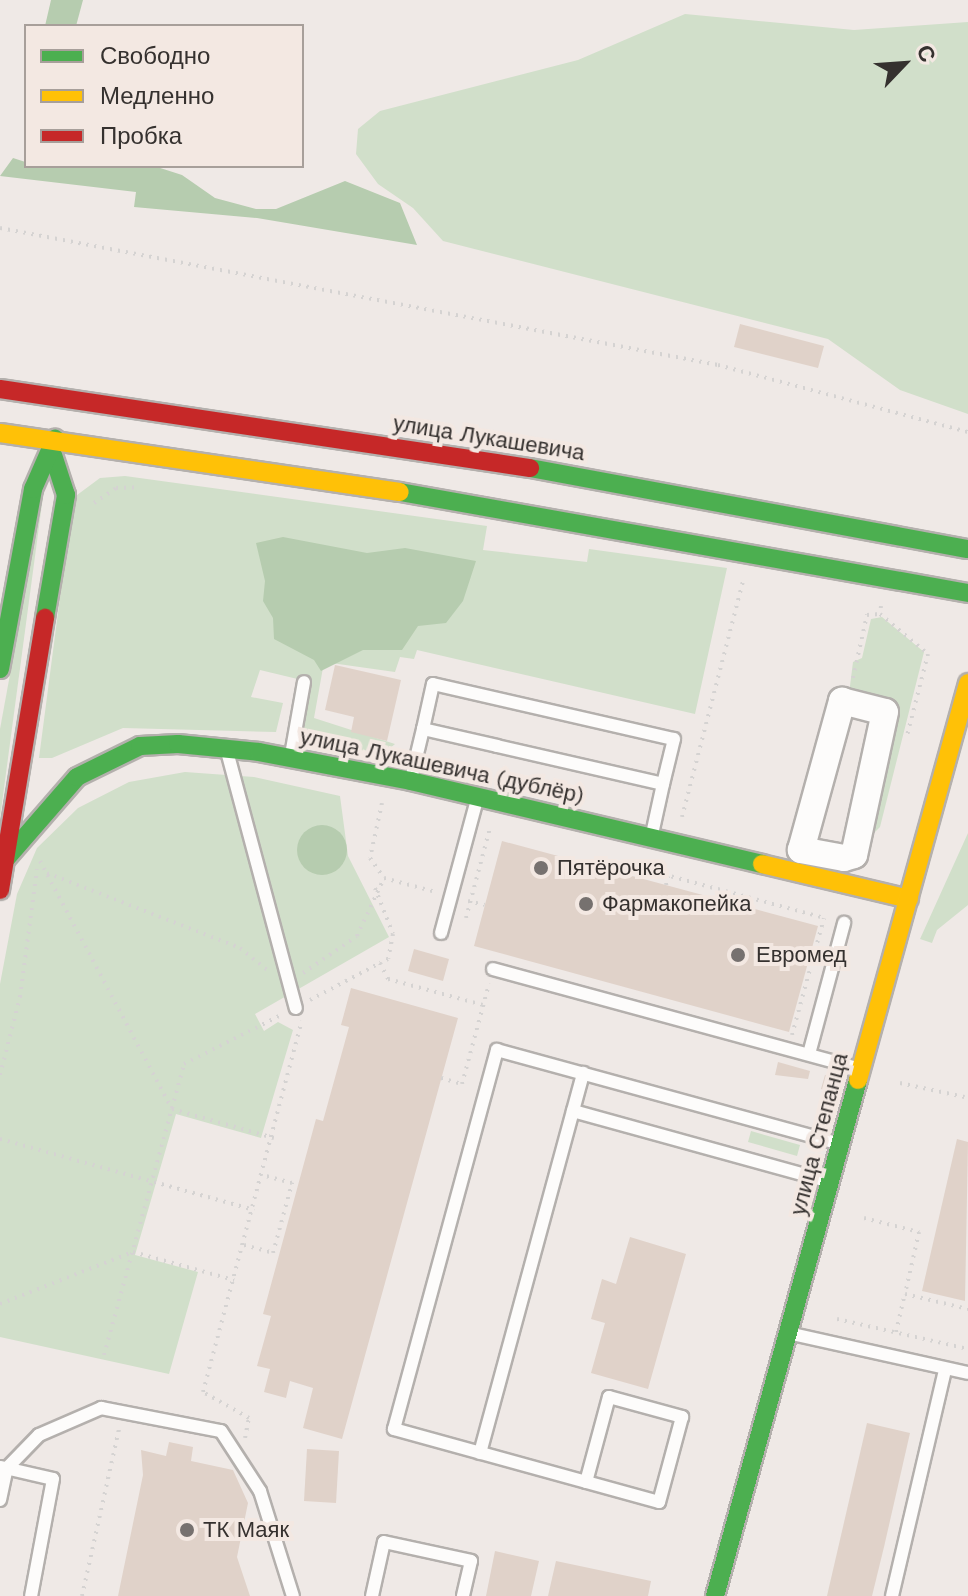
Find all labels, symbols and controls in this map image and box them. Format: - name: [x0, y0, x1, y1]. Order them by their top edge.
- legend: [24, 24, 304, 168]
- north arrow: [864, 24, 944, 104]
- text: С: [912, 41, 941, 66]
- text: Свободно: [100, 42, 210, 70]
- text: Медленно: [100, 82, 214, 110]
- text: Пробка: [100, 122, 182, 150]
- street label: улица Лукашевича: [391, 410, 587, 466]
- street label: улица Лукашевича (дублёр): [298, 723, 586, 809]
- place label: Пятёрочка: [557, 855, 665, 881]
- marker: Пятёрочка: [532, 859, 550, 877]
- place label: Фармакопейка: [602, 891, 751, 917]
- marker: Фармакопейка: [577, 895, 595, 913]
- place label: Евромед: [756, 942, 847, 968]
- marker: Евромед: [727, 944, 749, 966]
- street label: улица Степанца: [785, 1050, 853, 1218]
- place label: ТК Маяк: [203, 1517, 289, 1543]
- marker: ТК Маяк: [178, 1521, 196, 1539]

